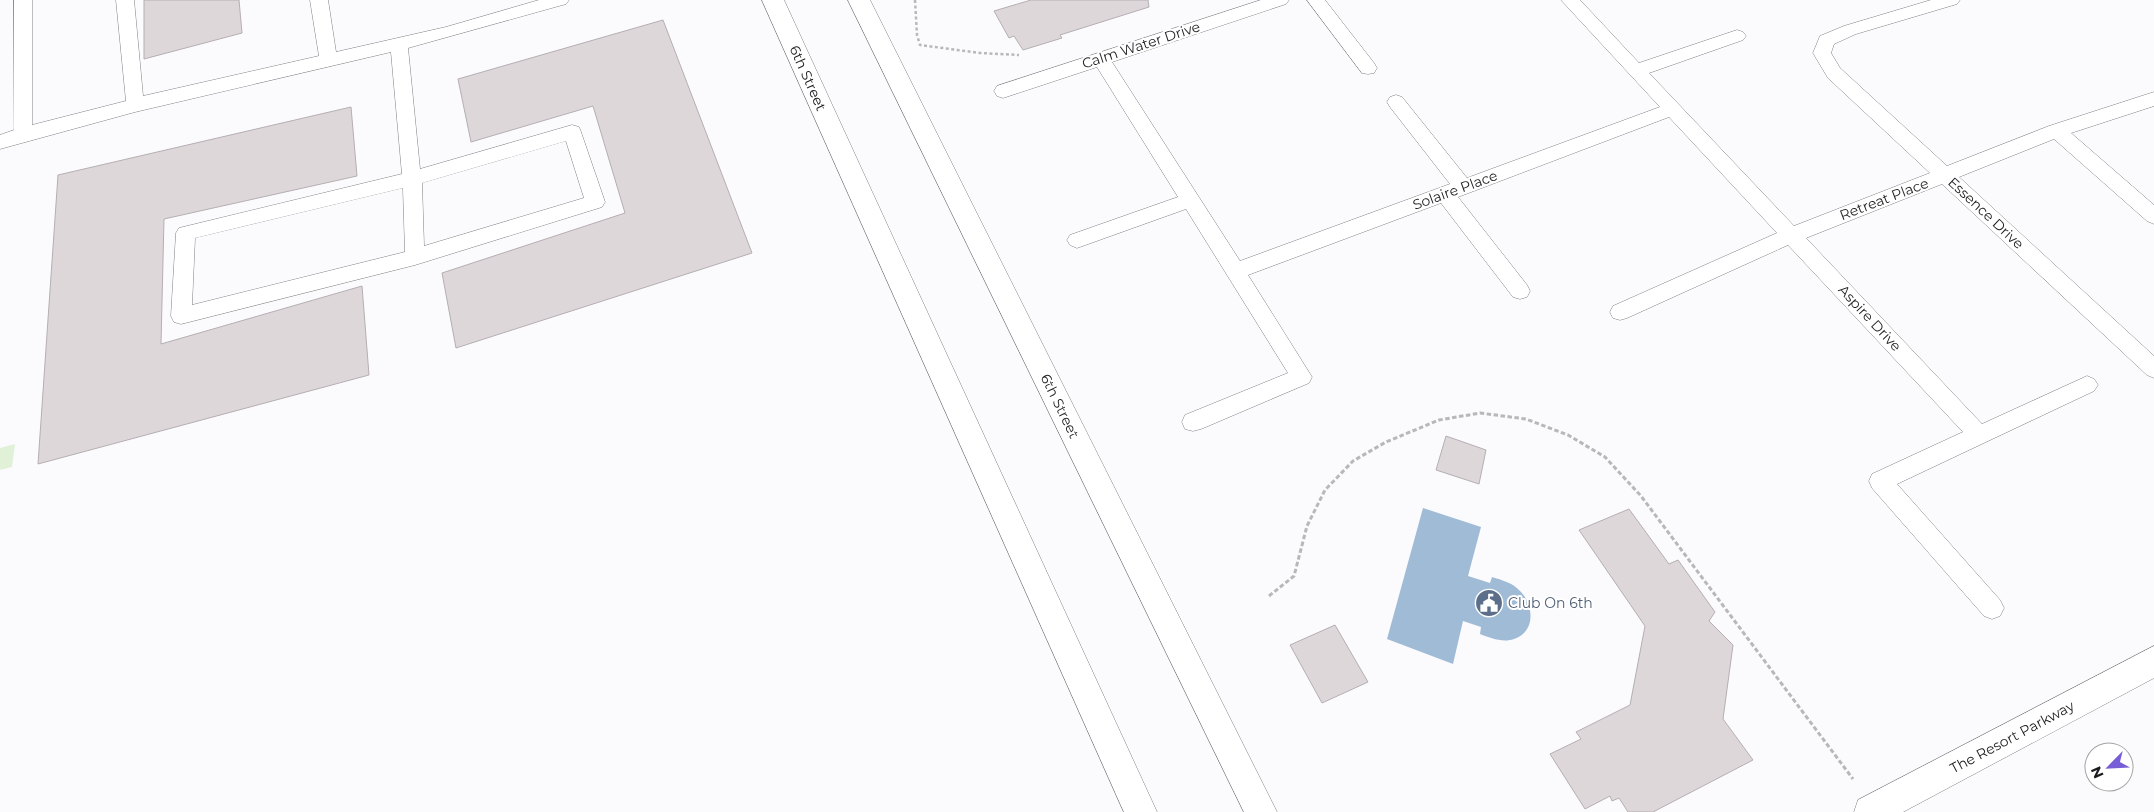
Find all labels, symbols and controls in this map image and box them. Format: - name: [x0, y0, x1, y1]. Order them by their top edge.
- street label: Calm Water Drive: [1080, 17, 1202, 73]
- street label: 6th Street: [786, 43, 831, 114]
- street label: Solaire Place: [1410, 166, 1500, 214]
- street label: Essence Drive: [1944, 173, 2028, 253]
- street label: Retreat Place: [1837, 174, 1931, 224]
- street label: Aspire Drive: [1835, 281, 1905, 355]
- street label: 6th Street: [1037, 371, 1083, 442]
- public building icon: Club On 6th: [1474, 588, 1504, 618]
- place label: Club On 6th: [1508, 594, 1593, 612]
- street label: The Resort Parkway: [1947, 696, 2078, 777]
- north arrow: [2084, 742, 2134, 792]
- text: N: [2087, 763, 2108, 781]

